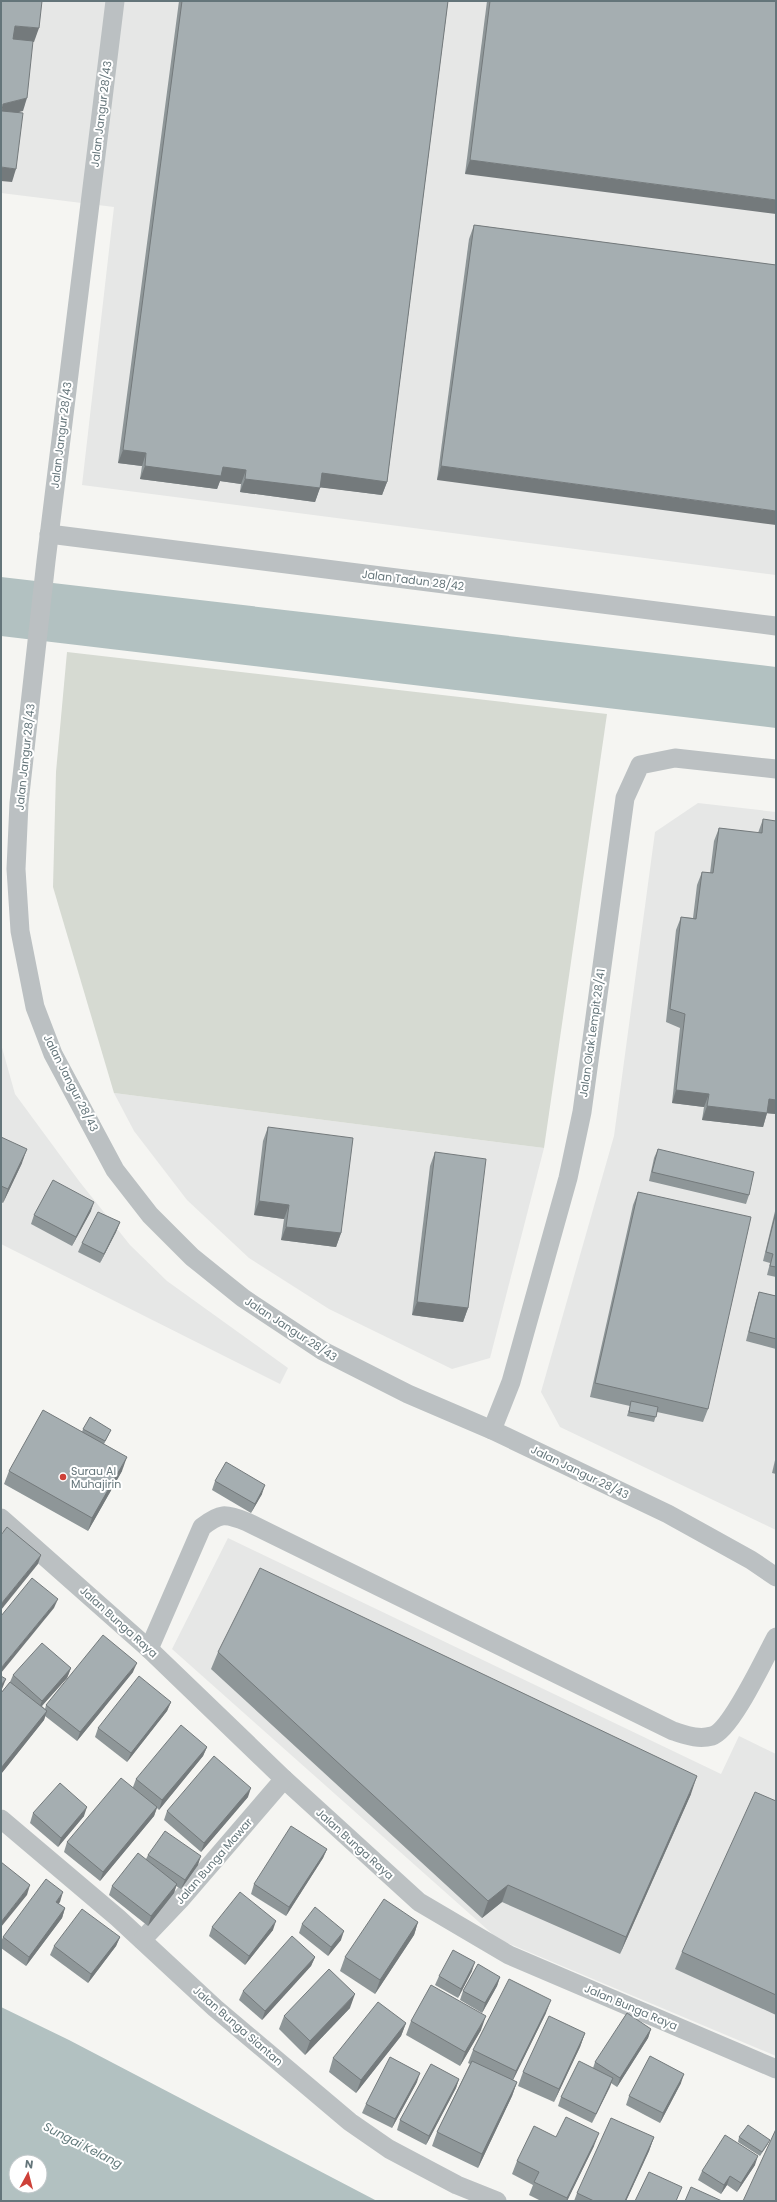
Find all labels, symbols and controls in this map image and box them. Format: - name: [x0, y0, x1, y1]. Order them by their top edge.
- street label: Jalan Jangur 28/43: [87, 60, 115, 168]
- street label: Jalan Jangur 28/43: [47, 381, 75, 489]
- street label: Jalan Tadun 28/42: [361, 566, 465, 594]
- street label: Jalan Jangur 28/43: [11, 703, 39, 811]
- street label: Jalan Olak Lempit 28/41: [575, 968, 609, 1098]
- street label: Jalan Jangur 28/43: [40, 1032, 102, 1134]
- street label: Jalan Jangur 28/43: [242, 1293, 340, 1365]
- street label: Jalan Jangur 28/43: [528, 1441, 632, 1503]
- place label: Surau Al Muhajirin: [71, 1463, 121, 1492]
- marker: Surau Al Muhajirin: [58, 1472, 68, 1482]
- street label: Jalan Bunga Raya: [77, 1583, 161, 1661]
- street label: Jalan Bunga Raya: [313, 1805, 397, 1883]
- street label: Jalan Bunga Mawar: [172, 1814, 256, 1908]
- street label: Jalan Bunga Raya: [582, 1980, 680, 2034]
- street label: Jalan Bunga Siantan: [190, 1983, 286, 2069]
- water label: Sungai Kelang: [41, 2118, 125, 2172]
- north arrow: [8, 2154, 48, 2194]
- text: N: [24, 2156, 34, 2173]

